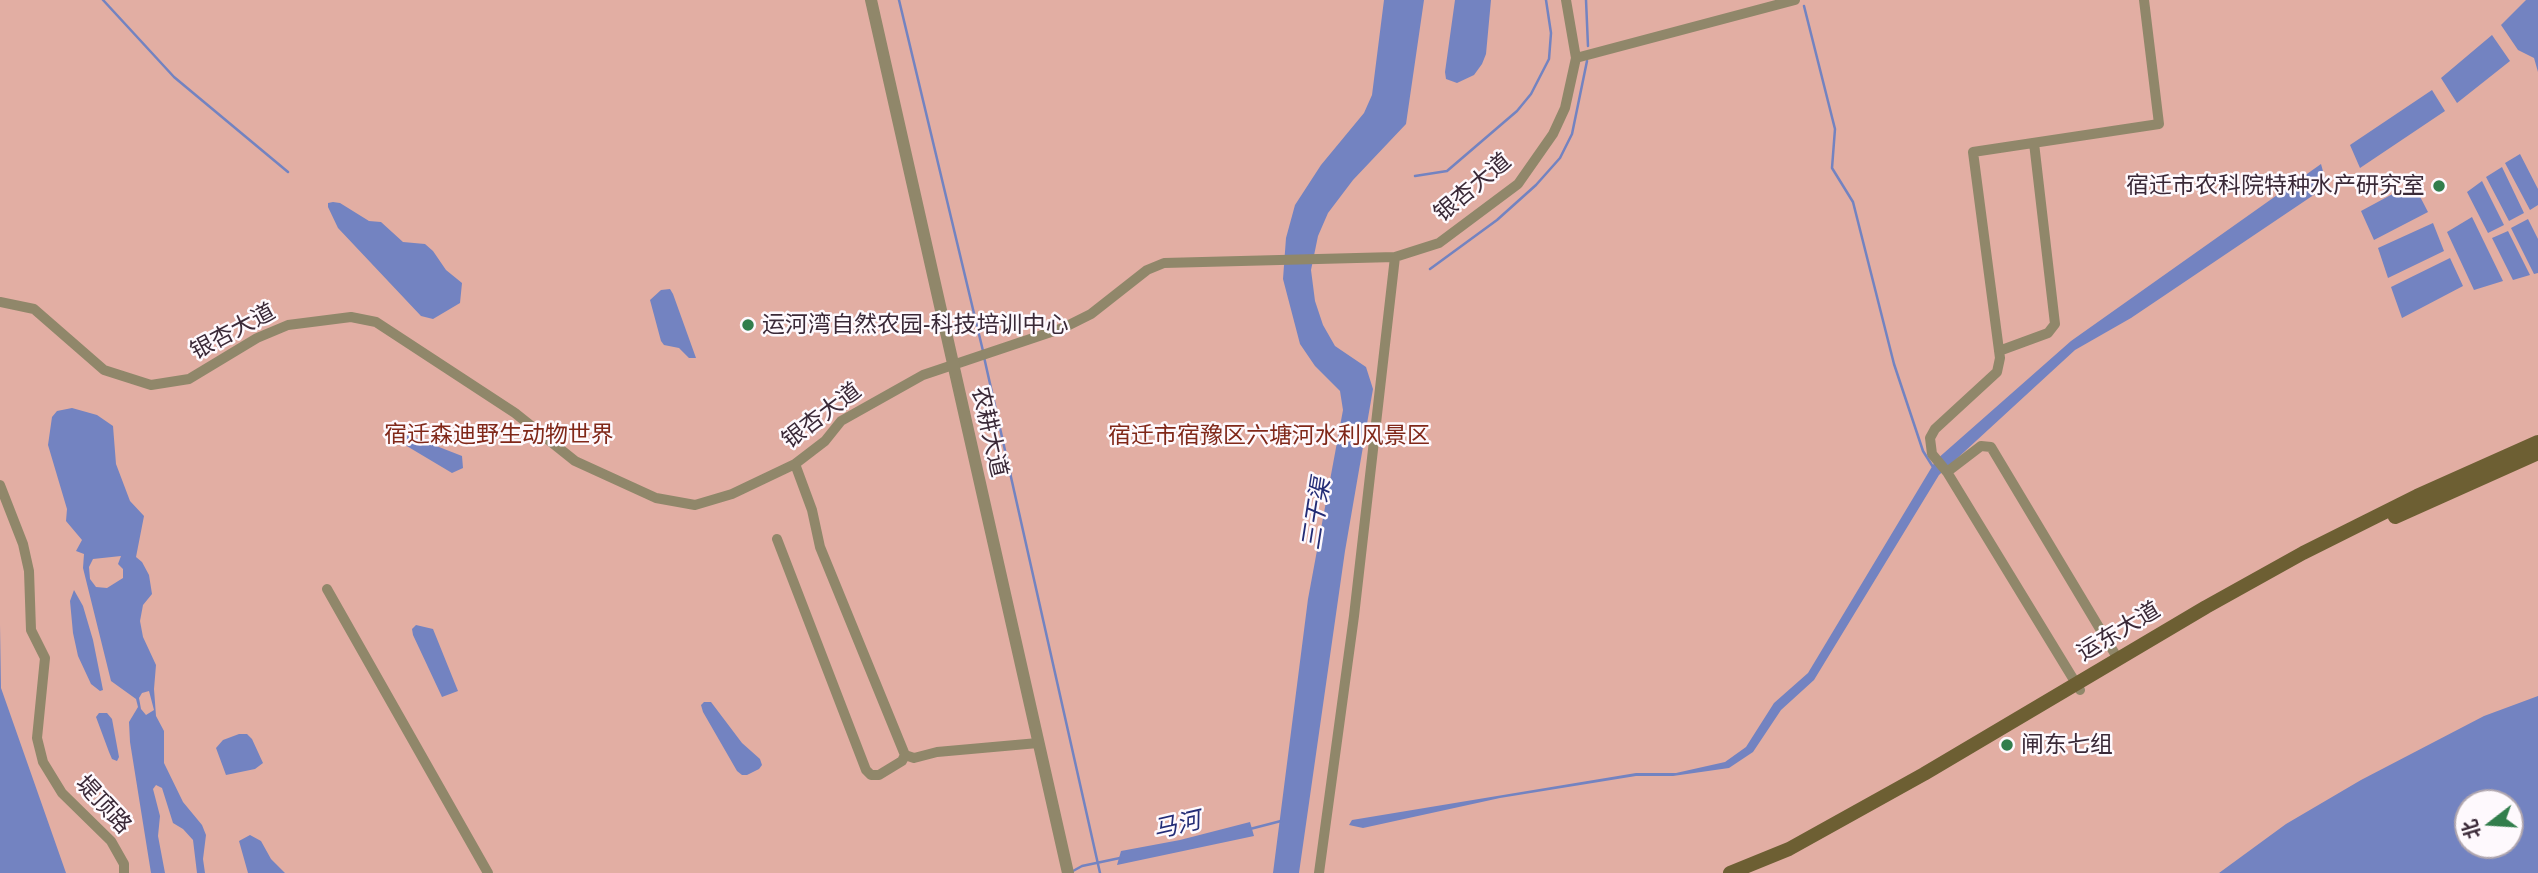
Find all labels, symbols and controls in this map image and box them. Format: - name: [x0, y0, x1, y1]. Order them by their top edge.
- street label: 银杏大道: [1429, 148, 1517, 228]
- place label: 宿迁市农科院特种水产研究室: [2126, 172, 2425, 200]
- marker: 宿迁市农科院特种水产研究室: [2431, 178, 2447, 194]
- street label: 银杏大道: [186, 298, 280, 366]
- place label: 运河湾自然农园-科技培训中心: [762, 311, 1068, 339]
- marker: 运河湾自然农园-科技培训中心: [740, 317, 756, 333]
- street label: 银杏大道: [777, 377, 867, 455]
- street label: 农耕大道: [965, 384, 1013, 480]
- park label: 宿迁森迪野生动物世界: [384, 421, 614, 449]
- park label: 宿迁市宿豫区六塘河水利风景区: [1108, 422, 1430, 450]
- water label: 三干渠: [1297, 476, 1337, 552]
- street label: 运东大道: [2072, 596, 2166, 668]
- place label: 闸东七组: [2021, 731, 2113, 759]
- marker: 闸东七组: [1999, 737, 2015, 753]
- street label: 堤顶路: [69, 770, 137, 840]
- north arrow: [2454, 789, 2524, 859]
- water label: 马河: [1150, 807, 1204, 845]
- text: 北: [2456, 817, 2486, 842]

